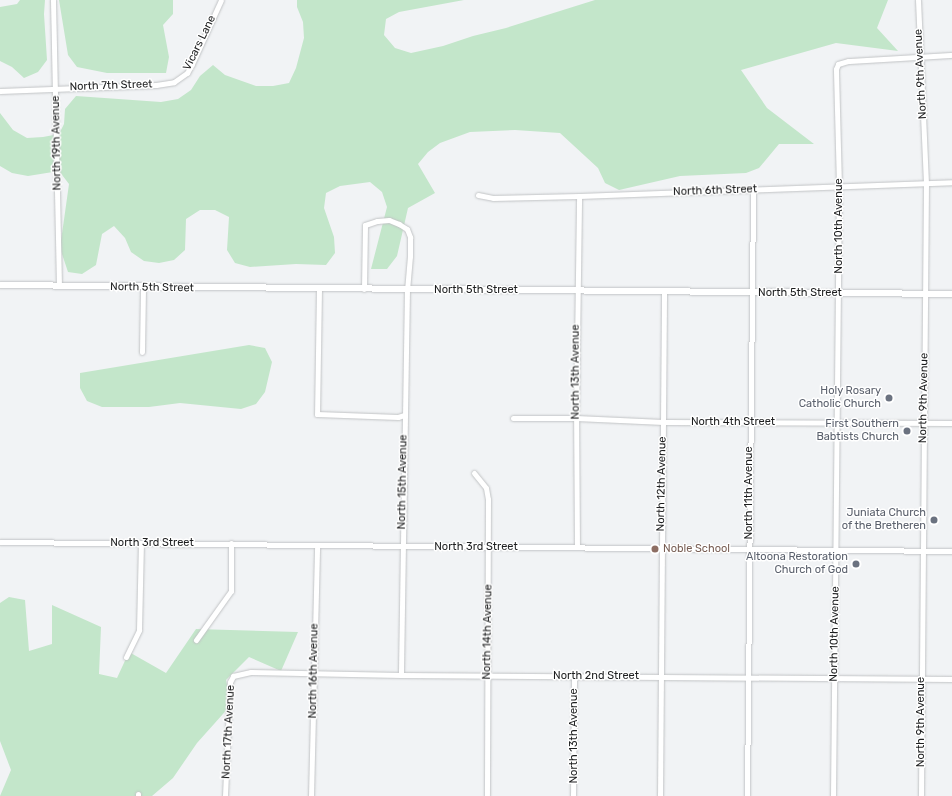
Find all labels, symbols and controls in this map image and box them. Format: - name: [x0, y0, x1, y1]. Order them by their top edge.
- street label: Vicars Lane: [181, 13, 219, 73]
- street label: North 9th Avenue: [912, 28, 930, 120]
- street label: North 7th Street: [69, 78, 153, 94]
- street label: North 19th Avenue: [50, 95, 64, 191]
- street label: North 10th Avenue: [832, 178, 846, 274]
- street label: North 6th Street: [673, 183, 757, 199]
- street label: North 5th Street: [110, 281, 194, 295]
- street label: North 5th Street: [434, 283, 518, 297]
- street label: North 5th Street: [758, 286, 842, 300]
- street label: North 13th Avenue: [569, 324, 583, 420]
- street label: North 9th Avenue: [917, 353, 931, 443]
- place label: Holy Rosary Catholic Church: [799, 385, 881, 411]
- marker: Holy Rosary Catholic Church: [884, 393, 894, 403]
- street label: North 4th Street: [691, 415, 775, 429]
- place label: First Southern Babtists Church: [816, 418, 899, 444]
- marker: First Southern Babtists Church: [902, 426, 912, 436]
- street label: North 15th Avenue: [396, 434, 410, 530]
- street label: North 12th Avenue: [655, 436, 669, 532]
- street label: North 11th Avenue: [742, 446, 756, 540]
- place label: Juniata Church of the Bretheren: [841, 507, 926, 533]
- marker: Juniata Church of the Bretheren: [929, 515, 939, 525]
- street label: North 3rd Street: [110, 536, 194, 550]
- street label: North 3rd Street: [434, 540, 518, 554]
- place label: Noble School: [663, 542, 730, 556]
- marker: Noble School: [650, 544, 660, 554]
- place label: Altoona Restoration Church of God: [746, 551, 848, 577]
- marker: Altoona Restoration Church of God: [851, 559, 861, 569]
- street label: North 14th Avenue: [481, 584, 495, 680]
- street label: North 10th Avenue: [828, 586, 842, 682]
- street label: North 16th Avenue: [307, 623, 321, 719]
- street label: North 2nd Street: [553, 669, 639, 683]
- street label: North 9th Avenue: [914, 677, 928, 767]
- street label: North 17th Avenue: [220, 685, 238, 779]
- street label: North 13th Avenue: [567, 688, 581, 784]

